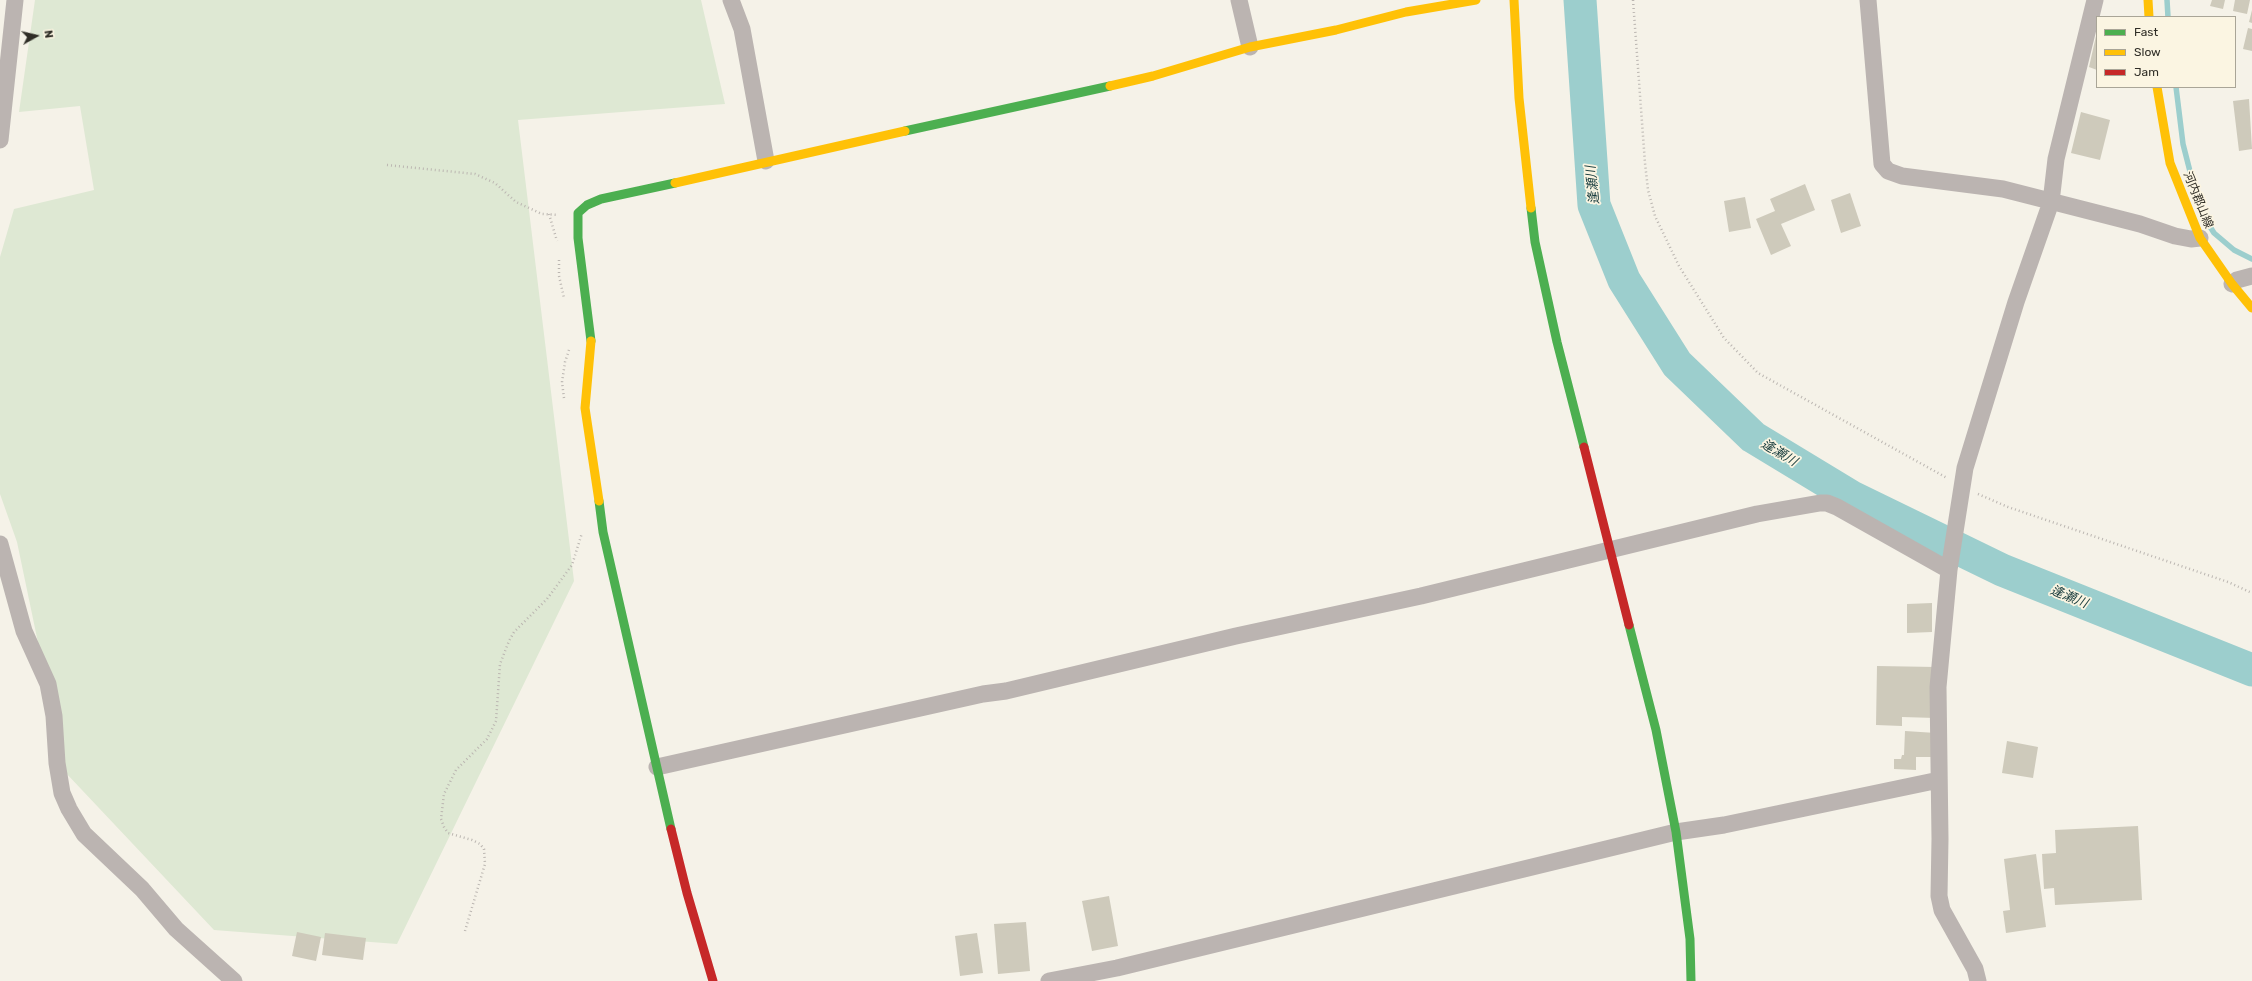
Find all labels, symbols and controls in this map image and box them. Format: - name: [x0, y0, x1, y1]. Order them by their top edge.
- north arrow: [16, 16, 56, 56]
- legend: [2096, 16, 2236, 88]
- text: Fast: [2134, 25, 2158, 39]
- text: N: [41, 29, 55, 39]
- text: Slow: [2134, 45, 2161, 59]
- text: Jam: [2134, 65, 2159, 79]
- water label: 逢瀬川: [1583, 165, 1603, 205]
- street label: 河内郡山線: [2180, 169, 2216, 231]
- water label: 逢瀬川: [1758, 436, 1800, 470]
- water label: 逢瀬川: [2048, 582, 2090, 612]

